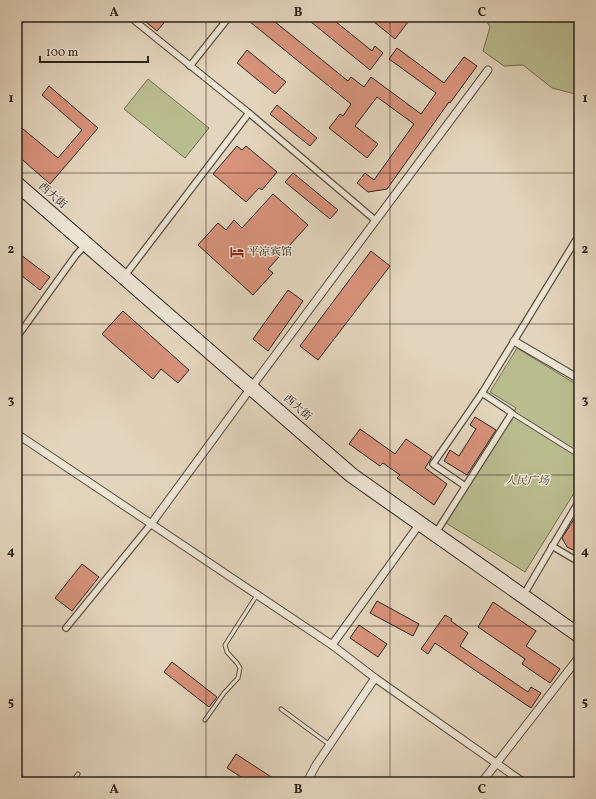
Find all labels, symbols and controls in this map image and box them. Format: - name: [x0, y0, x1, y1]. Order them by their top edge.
- text: A: [109, 4, 119, 22]
- text: B: [294, 4, 303, 22]
- text: C: [478, 4, 486, 22]
- scale bar: [40, 38, 148, 64]
- text: 100 m: [46, 45, 79, 61]
- text: 1: [8, 90, 14, 108]
- text: 1: [582, 90, 588, 108]
- street label: 西大街: [35, 180, 69, 212]
- text: 2: [8, 241, 15, 259]
- text: 2: [582, 241, 589, 259]
- hotel icon: 平凉宾馆: [229, 244, 245, 260]
- place label: 平凉宾馆: [248, 245, 292, 260]
- text: 3: [8, 392, 15, 410]
- street label: 西大街: [280, 392, 314, 424]
- text: 3: [582, 392, 589, 410]
- park label: 人民广场: [505, 474, 550, 489]
- text: 4: [7, 543, 15, 561]
- text: 4: [581, 543, 589, 561]
- text: 5: [8, 694, 14, 712]
- text: 5: [582, 694, 588, 712]
- text: A: [109, 781, 119, 799]
- text: B: [294, 781, 303, 799]
- text: C: [478, 781, 486, 799]

